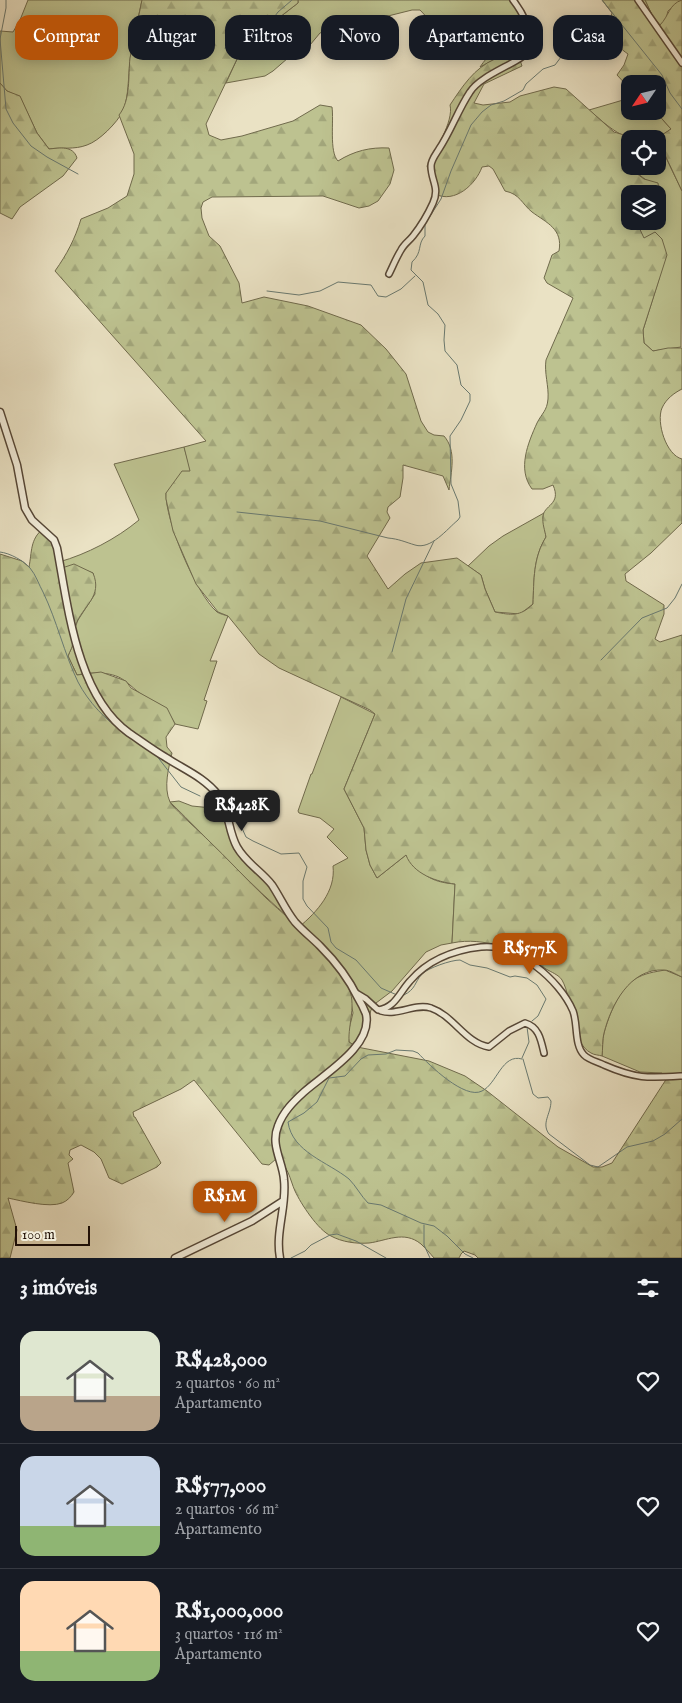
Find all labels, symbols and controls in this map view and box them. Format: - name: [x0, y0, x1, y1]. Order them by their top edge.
- chip: Comprar: [15, 15, 118, 60]
- chip: Alugar: [128, 15, 215, 60]
- chip: Filtros: [225, 15, 311, 60]
- chip: Novo: [321, 15, 399, 60]
- chip: Apartamento: [409, 15, 543, 60]
- chip: Casa: [553, 15, 623, 60]
- north arrow: [621, 75, 666, 120]
- map controls: [621, 75, 666, 230]
- button: locate: [621, 130, 666, 175]
- button: layers: [621, 185, 666, 230]
- pin: R$428K: [201, 790, 283, 832]
- text: R$428K: [215, 796, 269, 816]
- pin: R$577K: [489, 932, 571, 975]
- text: R$577K: [503, 939, 557, 959]
- pin: R$1M: [195, 1180, 255, 1223]
- text: R$1M: [204, 1187, 246, 1207]
- scale bar: [15, 1223, 90, 1246]
- text: 100 m: [22, 1226, 55, 1244]
- icon: filters: [634, 1274, 662, 1302]
- text: 3 imóveis: [20, 1275, 97, 1302]
- text: R$428,000: [175, 1347, 267, 1374]
- icon: home: [60, 1351, 120, 1411]
- icon: heart: [634, 1367, 662, 1395]
- text: 2 quartos · 60 m²: [175, 1374, 280, 1394]
- text: Apartamento: [175, 1394, 262, 1414]
- text: R$577,000: [175, 1473, 266, 1500]
- icon: home: [60, 1476, 120, 1536]
- icon: heart: [634, 1492, 662, 1520]
- text: 2 quartos · 66 m²: [175, 1500, 279, 1520]
- text: Apartamento: [175, 1520, 262, 1540]
- text: R$1,000,000: [175, 1598, 283, 1625]
- icon: home: [60, 1601, 120, 1661]
- icon: heart: [634, 1617, 662, 1645]
- text: 3 quartos · 116 m²: [175, 1625, 283, 1645]
- text: Apartamento: [175, 1645, 262, 1665]

